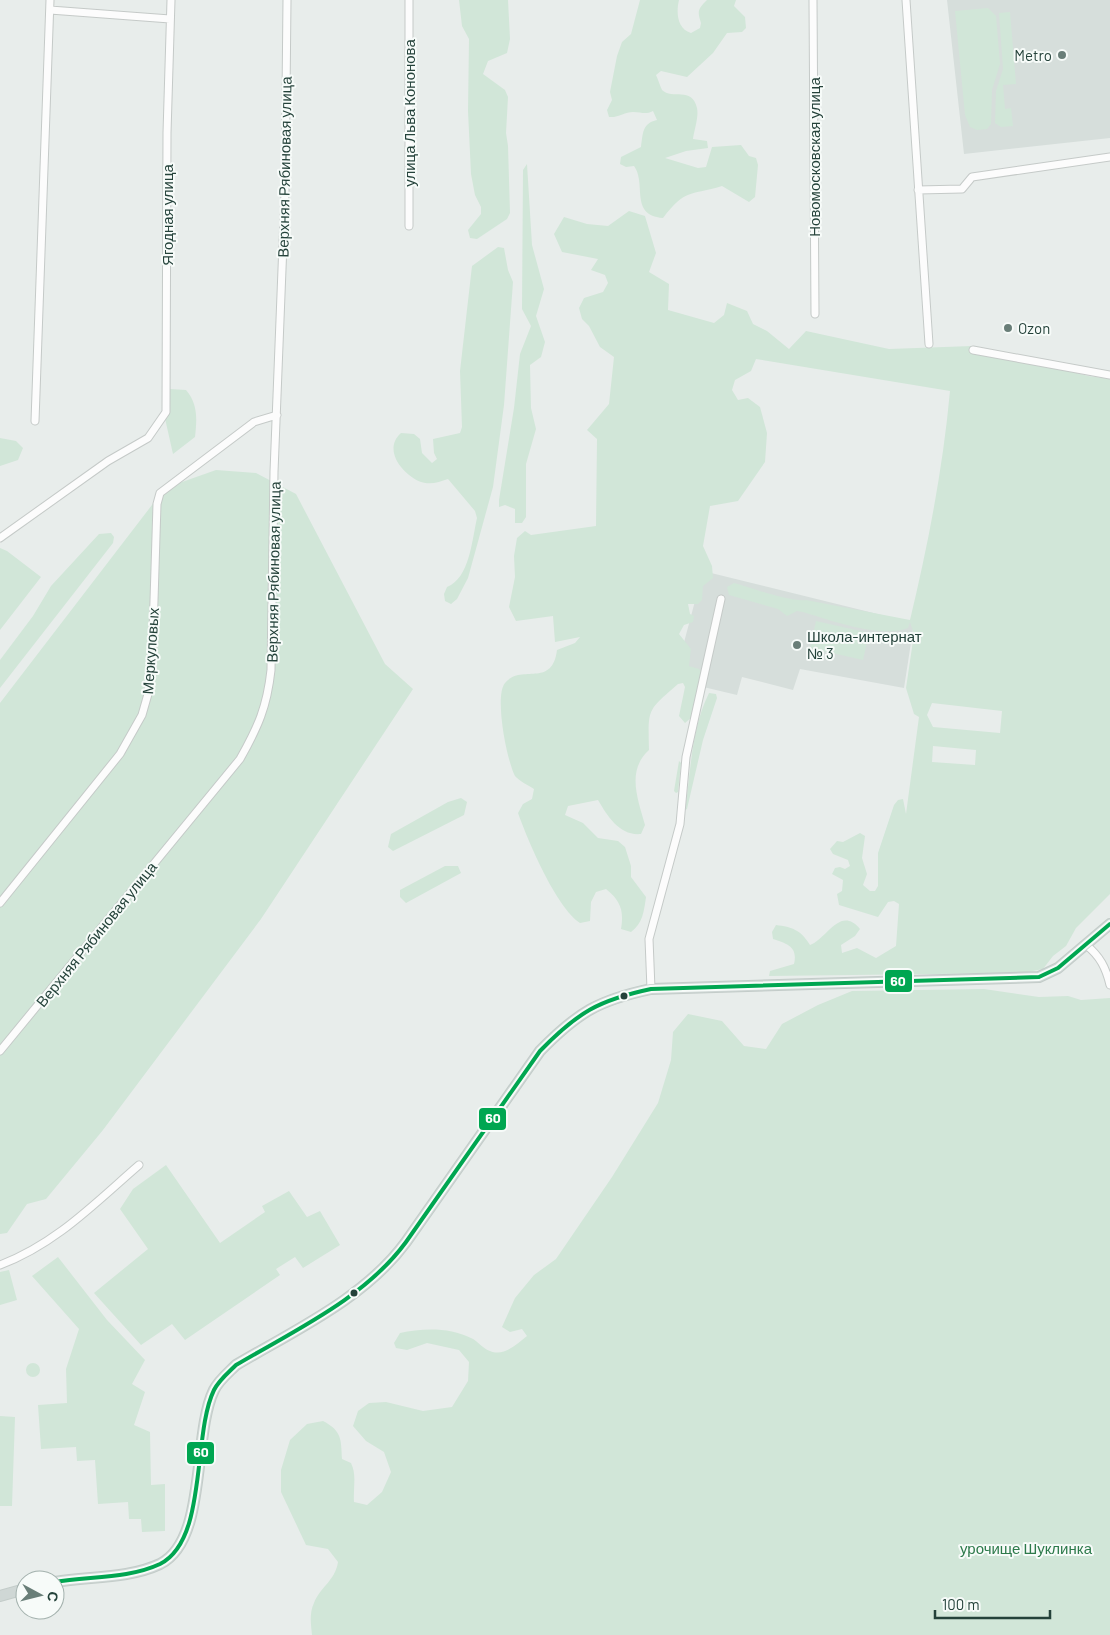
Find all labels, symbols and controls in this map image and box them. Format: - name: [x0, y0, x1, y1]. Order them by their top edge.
- street label: улица Льва Кононова: [400, 39, 418, 187]
- place label: Metro: [1014, 46, 1052, 64]
- marker: Metro: [1056, 49, 1068, 61]
- street label: Верхняя Рябиновая улица: [273, 76, 295, 258]
- street label: Новомосковская улица: [805, 77, 823, 237]
- street label: Ягодная улица: [158, 163, 176, 266]
- place label: Ozon: [1018, 319, 1050, 337]
- marker: Ozon: [1002, 322, 1014, 334]
- street label: Верхняя Рябиновая улица: [262, 481, 284, 663]
- street label: Меркуловых: [138, 607, 162, 695]
- place label: Школа-интернат № 3: [807, 627, 922, 662]
- marker: Школа-интернат № 3: [791, 639, 803, 651]
- street label: Верхняя Рябиновая улица: [32, 857, 160, 1010]
- line badge: 60: [884, 969, 913, 993]
- text: 60: [890, 972, 906, 989]
- unlabelled marker: [619, 991, 629, 1001]
- line badge: 60: [478, 1107, 507, 1131]
- text: 60: [485, 1109, 501, 1126]
- unlabelled marker: [349, 1288, 359, 1298]
- line badge: 60: [186, 1441, 215, 1465]
- text: 60: [193, 1443, 209, 1460]
- park label: урочище Шуклинка: [960, 1539, 1093, 1557]
- north arrow: [15, 1570, 65, 1620]
- scale bar: [935, 1588, 1050, 1620]
- text: С: [44, 1591, 62, 1603]
- text: 100 m: [942, 1595, 980, 1613]

